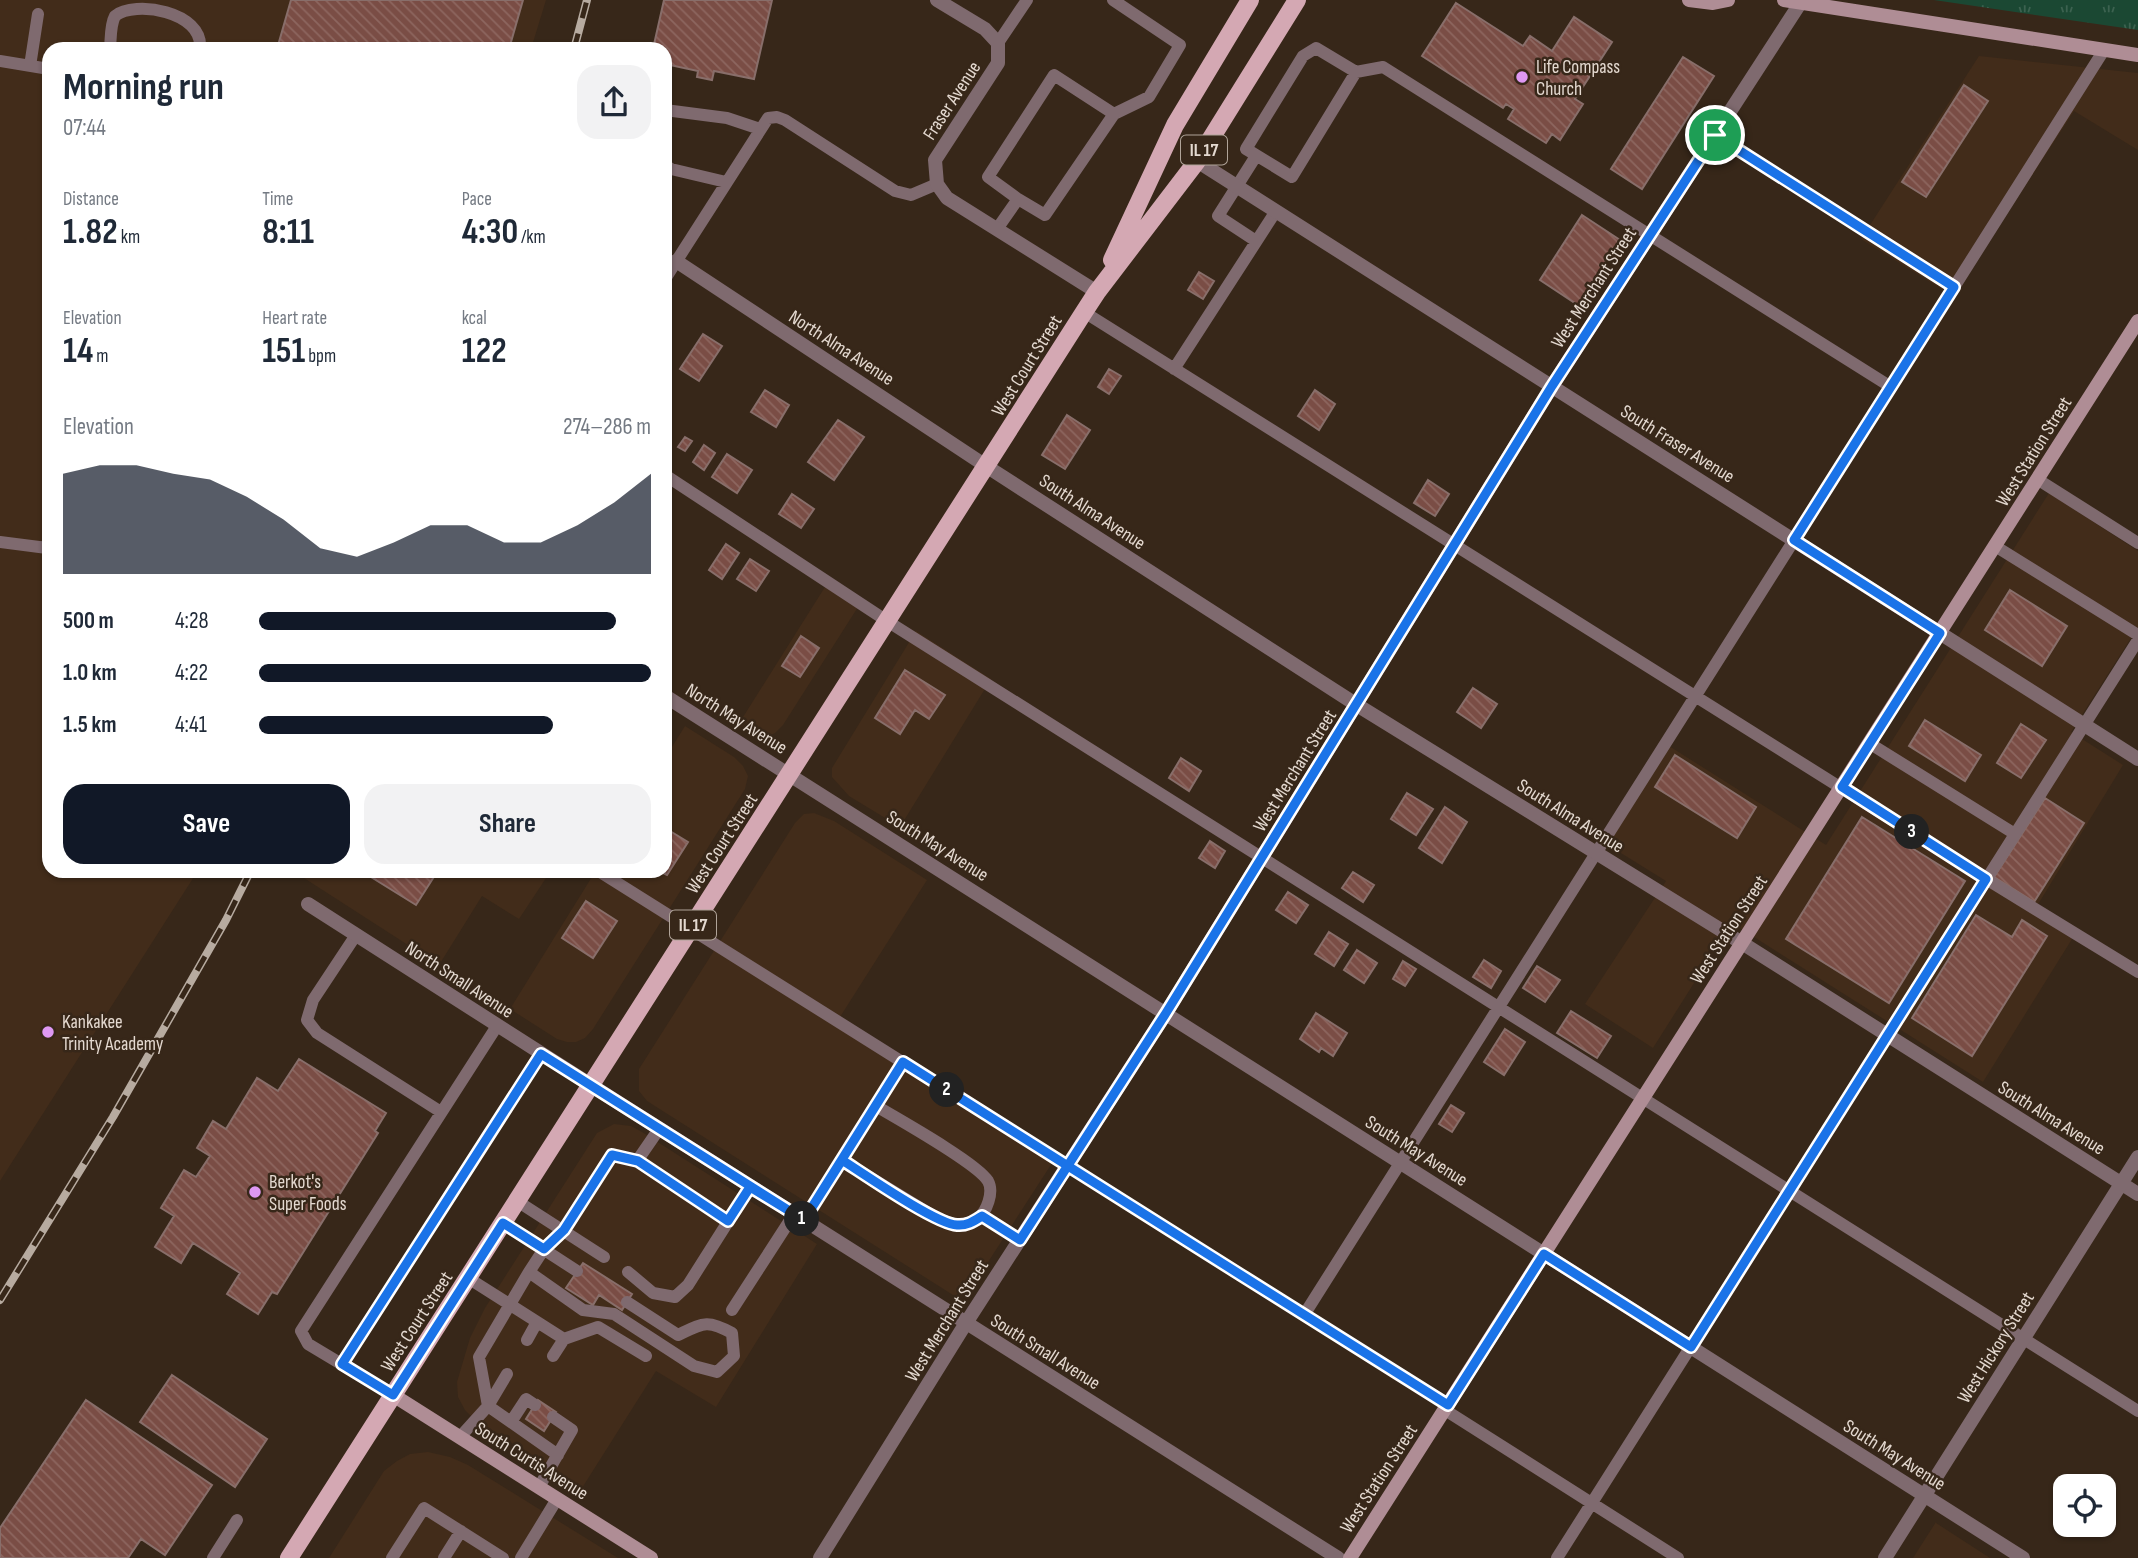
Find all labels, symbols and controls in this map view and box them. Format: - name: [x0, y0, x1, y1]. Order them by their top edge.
- place label: Life Compass Church: [1536, 56, 1620, 101]
- street label: Fraser Avenue: [918, 57, 986, 144]
- text: Morning run: [63, 65, 224, 110]
- button: share: [577, 65, 651, 139]
- marker: Life Compass Church: [1514, 69, 1530, 85]
- pin: [1685, 105, 1745, 165]
- text: 07:44: [63, 114, 106, 142]
- icon: arrive: [1696, 116, 1734, 154]
- road number: IL 17: [1181, 135, 1227, 164]
- text: Distance: [63, 188, 119, 211]
- text: Time: [262, 188, 293, 211]
- text: Pace: [462, 188, 492, 211]
- text: 1.82: [63, 211, 118, 254]
- text: 8:11: [262, 211, 314, 254]
- text: 4:30: [462, 211, 518, 254]
- street label: West Merchant Street: [1547, 223, 1642, 353]
- text: km: [118, 226, 140, 249]
- text: /km: [518, 226, 546, 249]
- street label: North Alma Avenue: [784, 306, 898, 391]
- text: Elevation: [63, 307, 122, 330]
- text: Heart rate: [262, 307, 327, 330]
- text: kcal: [462, 307, 487, 330]
- street label: West Court Street: [987, 311, 1068, 421]
- text: 14: [63, 330, 93, 373]
- text: 151: [262, 330, 305, 373]
- text: 122: [462, 330, 506, 373]
- text: m: [93, 345, 109, 368]
- text: bpm: [305, 345, 336, 368]
- street label: West Station Street: [1991, 393, 2077, 511]
- street label: South Fraser Avenue: [1616, 400, 1738, 488]
- text: Elevation: [63, 413, 134, 441]
- text: 274–286 m: [563, 413, 651, 441]
- street label: South Alma Avenue: [1035, 469, 1150, 555]
- text: 500 m: [63, 607, 114, 635]
- text: 4:28: [175, 607, 209, 635]
- text: 1.0 km: [63, 659, 117, 687]
- text: 4:22: [175, 659, 208, 687]
- street label: North May Avenue: [681, 679, 791, 760]
- street label: West Merchant Street: [1249, 705, 1342, 836]
- text: 1.5 km: [63, 711, 116, 739]
- text: 4:41: [175, 711, 207, 739]
- street label: South Alma Avenue: [1512, 774, 1628, 858]
- button: Save: [63, 784, 350, 864]
- button: Share: [364, 784, 651, 864]
- street label: West Court Street: [681, 789, 763, 898]
- street label: South May Avenue: [882, 806, 993, 887]
- pin: 3: [1895, 814, 1930, 850]
- text: 3: [1907, 820, 1916, 843]
- street label: West Station Street: [1686, 871, 1773, 988]
- road number: IL 17: [670, 910, 716, 940]
- street label: North Small Avenue: [401, 937, 518, 1024]
- place label: Kankakee Trinity Academy: [62, 1011, 164, 1056]
- marker: Kankakee Trinity Academy: [40, 1024, 56, 1040]
- pin: 2: [930, 1072, 964, 1108]
- street label: South Alma Avenue: [1993, 1076, 2109, 1160]
- text: 2: [942, 1078, 951, 1101]
- street label: South May Avenue: [1361, 1111, 1472, 1192]
- place label: Berkot's Super Foods: [269, 1171, 347, 1216]
- marker: Berkot's Super Foods: [247, 1184, 263, 1200]
- pin: 1: [784, 1202, 820, 1236]
- text: 1: [798, 1207, 805, 1230]
- street label: West Merchant Street: [901, 1255, 994, 1386]
- street label: West Court Street: [376, 1267, 458, 1376]
- street label: West Hickory Street: [1953, 1288, 2040, 1408]
- street label: South Small Avenue: [986, 1309, 1104, 1395]
- street label: South May Avenue: [1839, 1415, 1950, 1496]
- street label: South Curtis Avenue: [470, 1417, 592, 1505]
- street label: West Station Street: [1336, 1420, 1423, 1537]
- map controls: [2053, 1474, 2116, 1537]
- button: locate: [2053, 1474, 2116, 1537]

